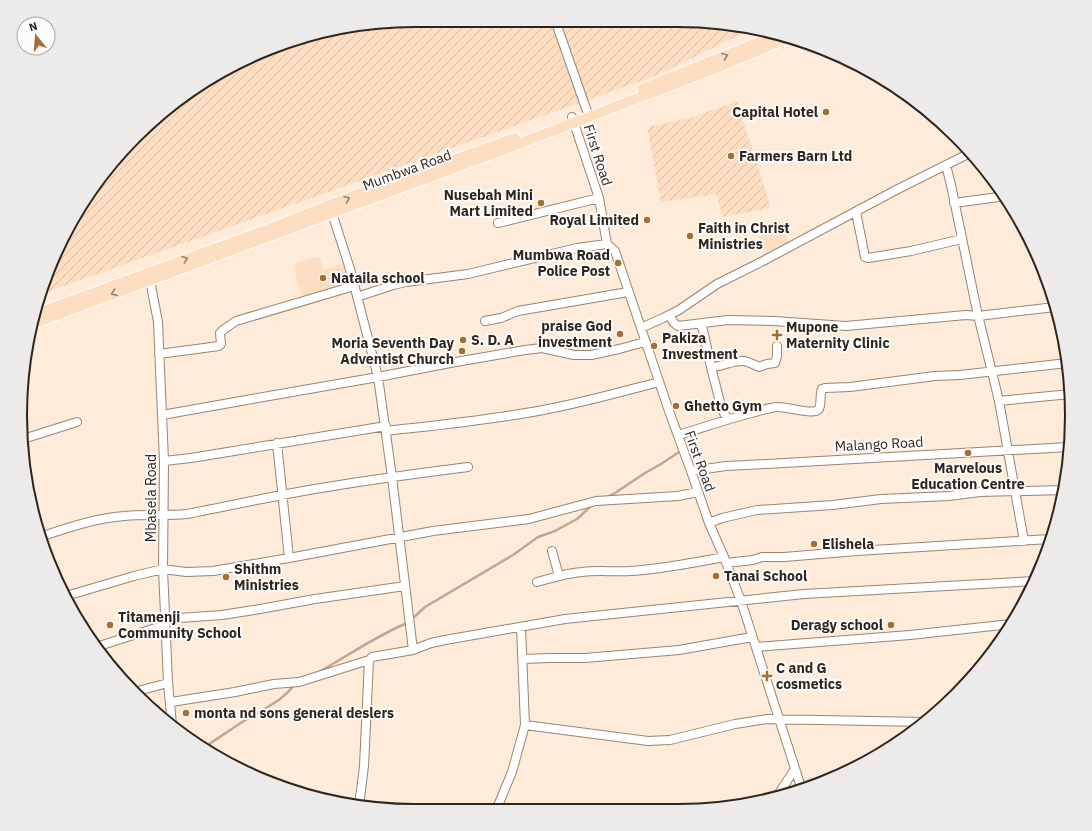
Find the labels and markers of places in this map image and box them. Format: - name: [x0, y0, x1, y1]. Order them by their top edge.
- place label: Capital Hotel: [732, 103, 818, 121]
- marker: Capital Hotel: [821, 107, 831, 117]
- place label: Farmers Barn Ltd: [739, 147, 852, 165]
- marker: Farmers Barn Ltd: [726, 151, 736, 161]
- place label: Nusebah Mini Mart Limited: [444, 186, 533, 220]
- marker: Nusebah Mini Mart Limited: [536, 198, 546, 208]
- place label: Royal Limited: [550, 211, 639, 229]
- marker: Royal Limited: [642, 215, 652, 225]
- place label: Faith in Christ Ministries: [698, 219, 790, 253]
- marker: Faith in Christ Ministries: [685, 231, 695, 241]
- place label: Mumbwa Road Police Post: [513, 246, 610, 280]
- marker: Mumbwa Road Police Post: [613, 258, 623, 268]
- place label: Nataila school: [331, 269, 425, 287]
- marker: Nataila school: [318, 273, 328, 283]
- place label: praise God investment: [538, 317, 612, 351]
- place label: Mupone Maternity Clinic: [786, 318, 890, 352]
- marker: praise God investment: [615, 329, 625, 339]
- place label: Pakiza Investment: [662, 329, 738, 363]
- marker: Mupone Maternity Clinic: [771, 329, 783, 341]
- place label: S. D. A: [471, 331, 514, 349]
- place label: Moria Seventh Day Adventist Church: [332, 334, 455, 368]
- marker: S. D. A: [458, 335, 468, 345]
- marker: Pakiza Investment: [649, 341, 659, 351]
- marker: Moria Seventh Day Adventist Church: [457, 346, 467, 356]
- place label: Ghetto Gym: [684, 397, 762, 415]
- marker: Ghetto Gym: [671, 401, 681, 411]
- marker: Marvelous Education Centre: [963, 448, 973, 458]
- place label: Marvelous Education Centre: [911, 459, 1025, 493]
- place label: Elishela: [822, 535, 874, 553]
- marker: Elishela: [809, 539, 819, 549]
- place label: Shithm Ministries: [234, 560, 299, 594]
- place label: Tanai School: [724, 567, 807, 585]
- marker: Tanai School: [711, 571, 721, 581]
- marker: Shithm Ministries: [221, 572, 231, 582]
- place label: Titamenji Community School: [118, 608, 241, 642]
- place label: Deragy school: [791, 616, 883, 634]
- marker: Titamenji Community School: [105, 620, 115, 630]
- marker: Deragy school: [886, 620, 896, 630]
- place label: C and G cosmetics: [776, 659, 842, 693]
- marker: C and G cosmetics: [761, 670, 773, 682]
- place label: monta nd sons general deslers: [194, 704, 394, 722]
- marker: monta nd sons general deslers: [181, 708, 191, 718]

